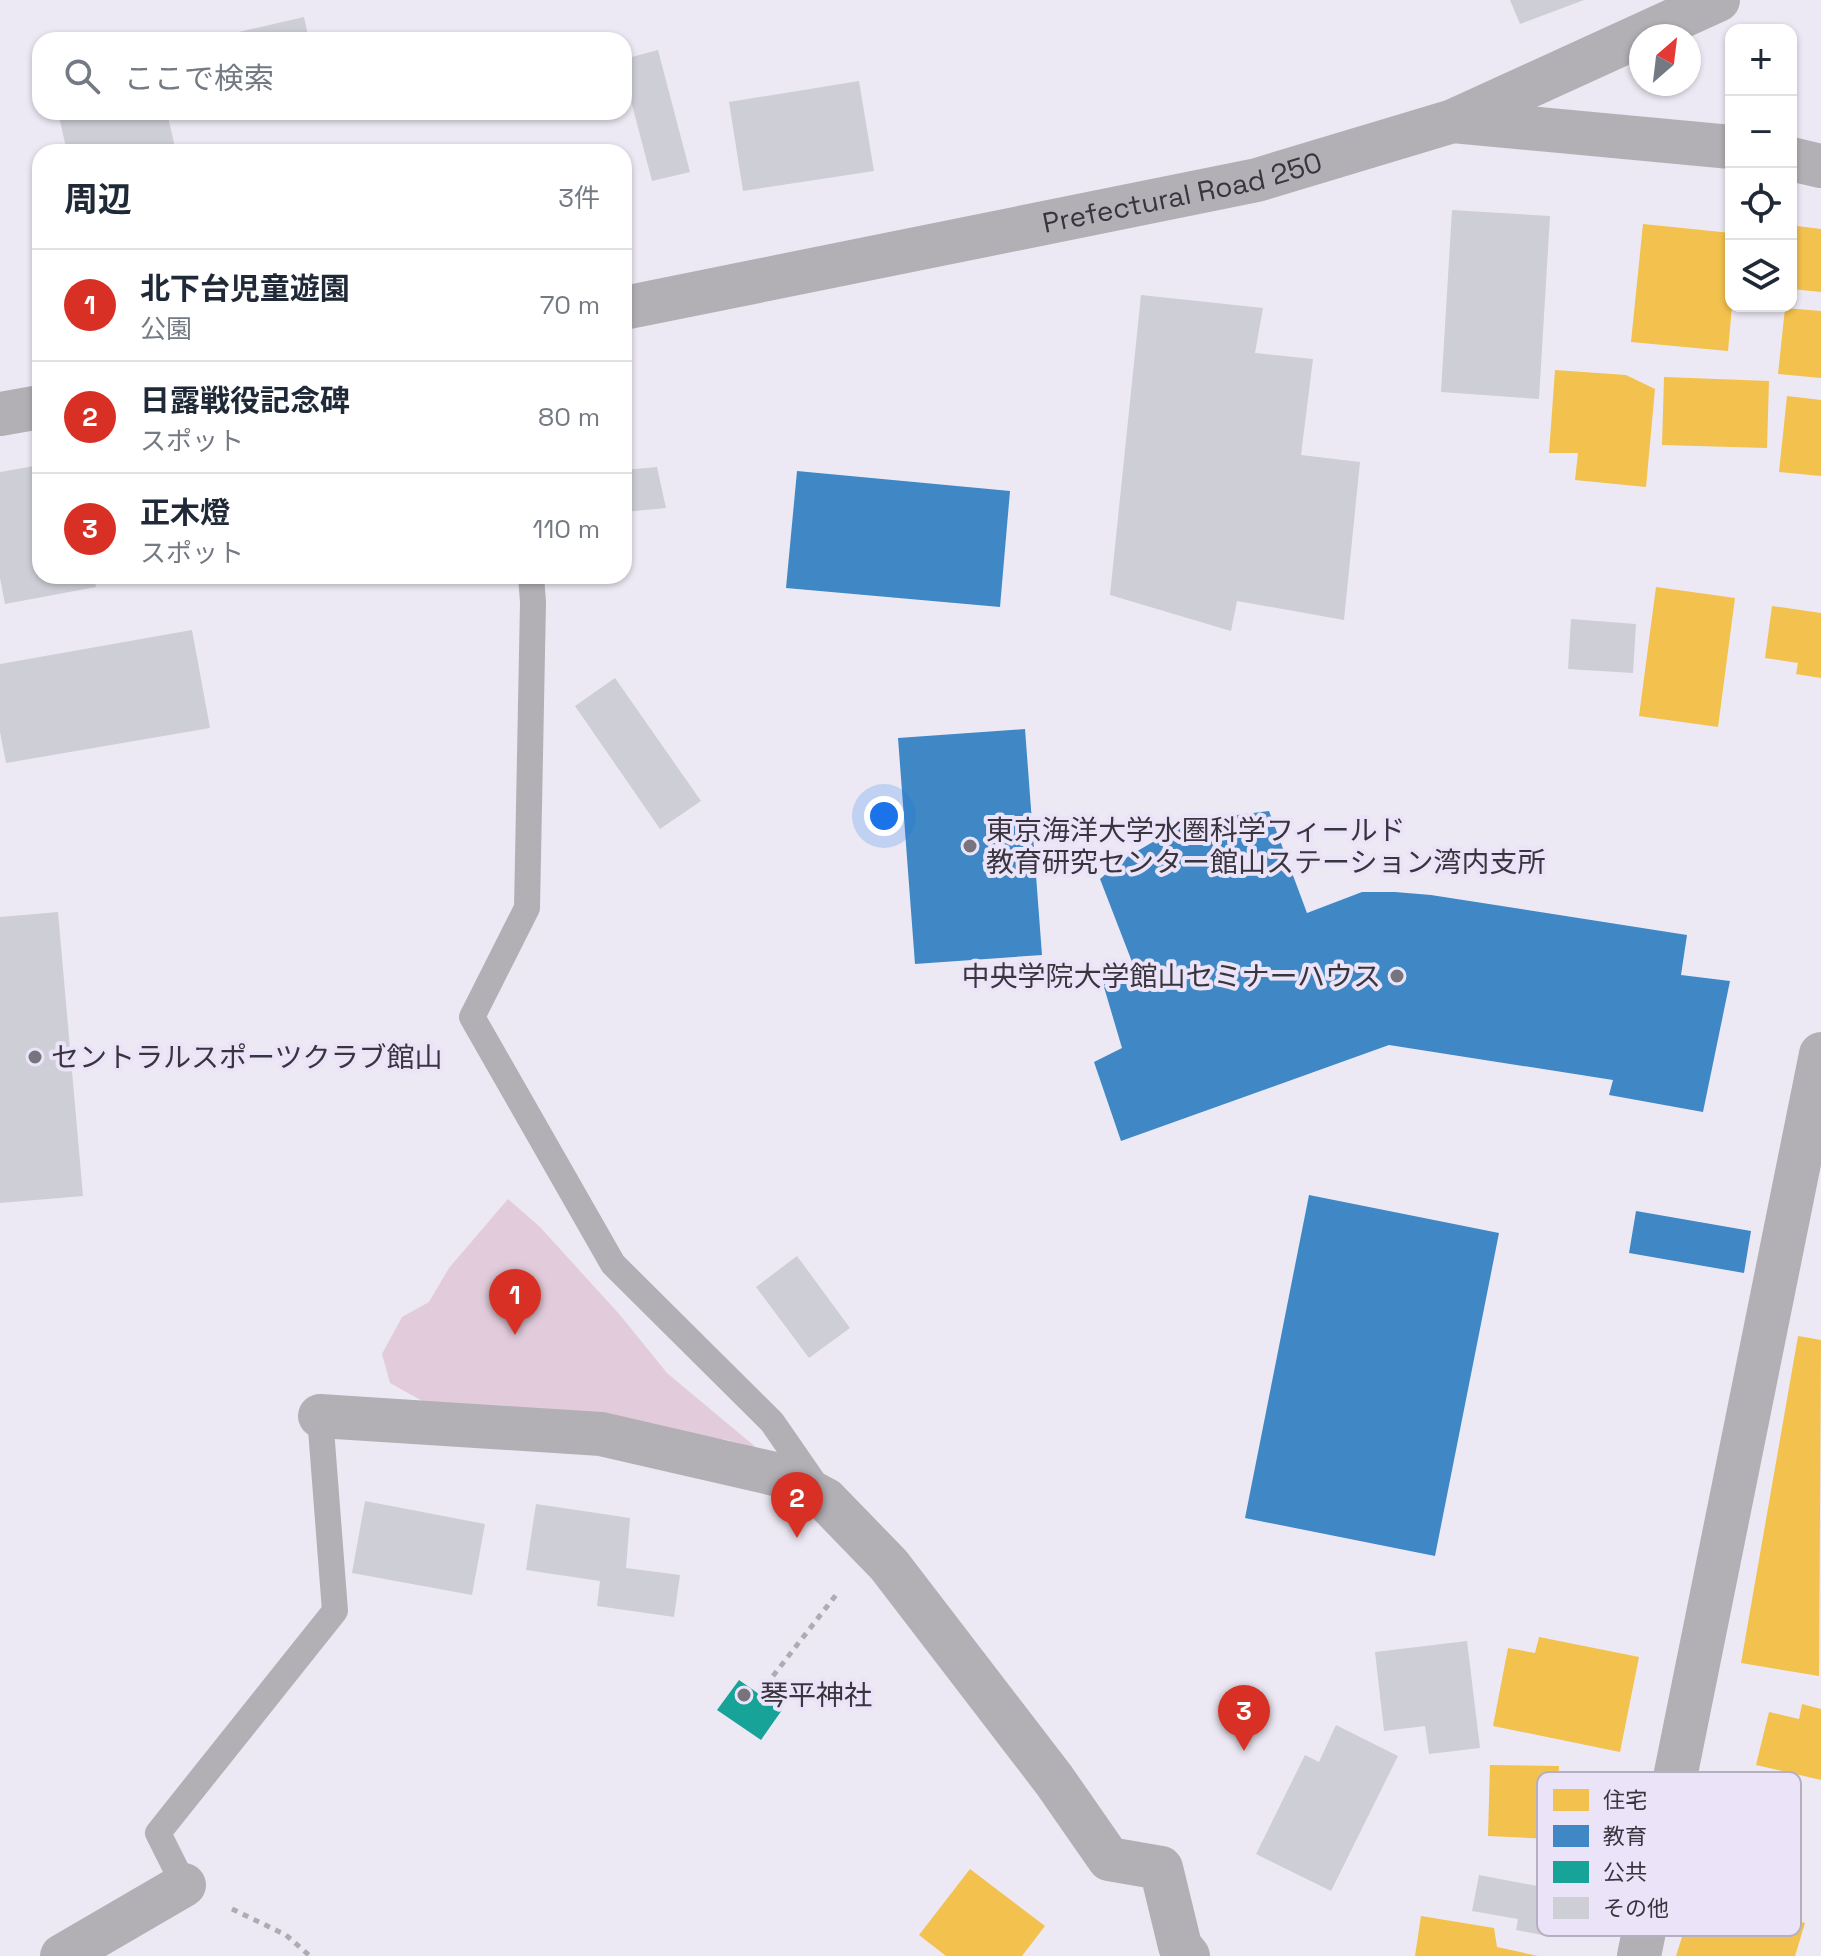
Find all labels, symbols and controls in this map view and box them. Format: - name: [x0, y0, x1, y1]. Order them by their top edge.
- north arrow: [1629, 24, 1701, 96]
- map controls: [1725, 24, 1797, 312]
- button: +: [1725, 24, 1797, 96]
- search box: [32, 32, 632, 120]
- icon: search: [60, 54, 104, 98]
- text: ここで検索: [124, 59, 274, 98]
- button: −: [1725, 96, 1797, 168]
- street label: Prefectural Road 250: [1039, 143, 1326, 241]
- button: locate: [1725, 168, 1797, 240]
- text: 周辺: [64, 178, 132, 221]
- text: 3件: [558, 181, 600, 215]
- button: layers: [1725, 240, 1797, 312]
- text: 北下台児童遊園: [140, 269, 350, 308]
- text: 1: [84, 288, 96, 322]
- text: 70 m: [540, 288, 600, 322]
- text: 公園: [140, 312, 192, 346]
- text: 日露戦役記念碑: [140, 381, 350, 420]
- text: 2: [82, 400, 98, 434]
- text: 80 m: [538, 400, 600, 434]
- text: スポット: [140, 424, 244, 458]
- text: 正木燈: [140, 493, 230, 532]
- text: 3: [82, 512, 98, 546]
- text: 110 m: [533, 512, 600, 546]
- text: スポット: [140, 536, 244, 570]
- your location: [864, 796, 904, 836]
- place label: 東京海洋大学水圏科学フィールド 教育研究センター館山ステーション湾内支所: [986, 812, 1545, 880]
- marker: 東京海洋大学水圏科学フィールド 教育研究センター館山ステーション湾内支所: [961, 837, 979, 855]
- place label: 中央学院大学館山セミナーハウス: [962, 958, 1381, 994]
- marker: 中央学院大学館山セミナーハウス: [1388, 967, 1406, 985]
- place label: セントラルスポーツクラブ館山: [51, 1039, 442, 1075]
- marker: セントラルスポーツクラブ館山: [26, 1048, 44, 1066]
- pin: 1: [489, 1269, 541, 1335]
- pin: 2: [771, 1472, 823, 1538]
- place label: 琴平神社: [760, 1677, 872, 1713]
- pin: 3: [1218, 1685, 1270, 1751]
- marker: 琴平神社: [735, 1686, 753, 1704]
- legend: [1537, 1772, 1801, 1936]
- text: 住宅: [1603, 1786, 1647, 1814]
- text: 教育: [1603, 1822, 1647, 1850]
- text: 公共: [1603, 1858, 1647, 1886]
- text: その他: [1603, 1894, 1669, 1922]

